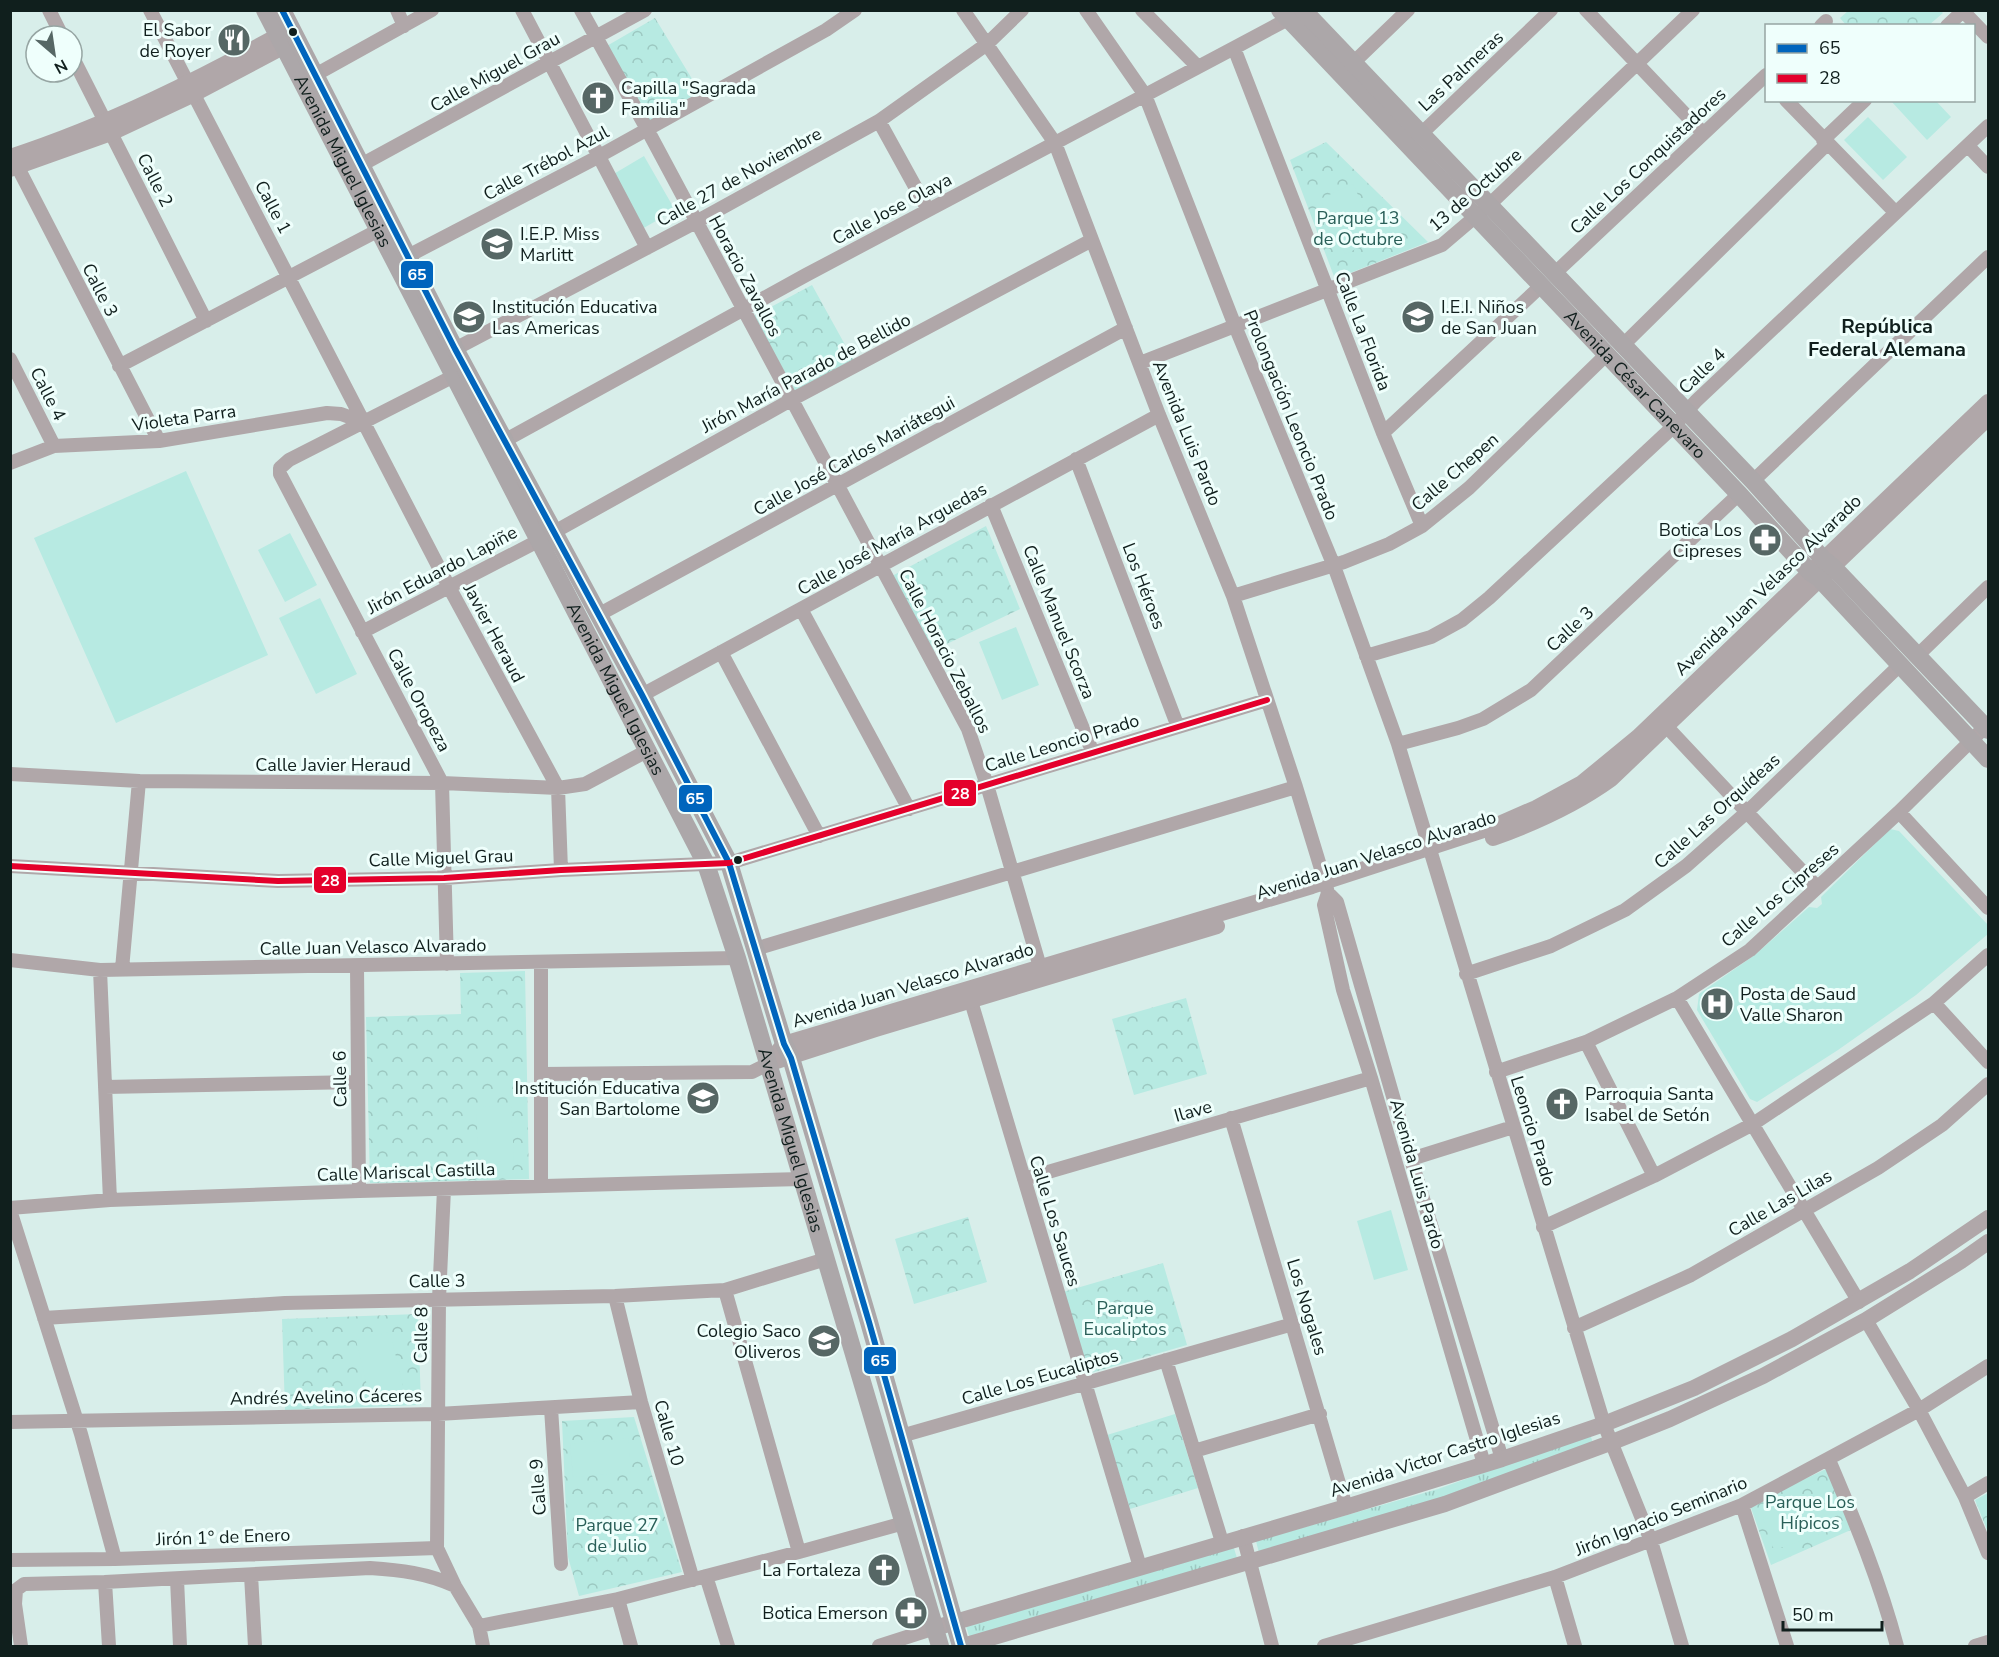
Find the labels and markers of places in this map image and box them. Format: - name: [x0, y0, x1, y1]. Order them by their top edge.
- place label: El Sabor de Royer: [139, 18, 212, 63]
- restaurant icon: El Sabor de Royer: [216, 22, 252, 58]
- unlabelled marker: [287, 26, 299, 38]
- place label: Capilla "Sagrada Familia": [621, 76, 756, 121]
- church icon: Capilla "Sagrada Familia": [580, 80, 616, 116]
- place label: I.E.P. Miss Marlitt: [520, 222, 600, 267]
- school or university icon: I.E.P. Miss Marlitt: [479, 226, 515, 262]
- place label: Institución Educativa Las Americas: [492, 295, 658, 340]
- place label: I.E.I. Niños de San Juan: [1441, 295, 1537, 340]
- school or university icon: Institución Educativa Las Americas: [451, 299, 487, 335]
- school or university icon: I.E.I. Niños de San Juan: [1400, 299, 1436, 335]
- place label: Botica Los Cipreses: [1659, 518, 1742, 563]
- pharmacy icon: Botica Los Cipreses: [1747, 522, 1783, 558]
- unlabelled marker: [732, 854, 744, 866]
- place label: Posta de Saud Valle Sharon: [1739, 982, 1856, 1027]
- hospital icon: Posta de Saud Valle Sharon: [1699, 986, 1735, 1022]
- place label: Institución Educativa San Bartolome: [514, 1076, 680, 1121]
- school or university icon: Institución Educativa San Bartolome: [685, 1080, 721, 1116]
- place label: Parroquia Santa Isabel de Setón: [1585, 1082, 1714, 1127]
- church icon: Parroquia Santa Isabel de Setón: [1544, 1086, 1580, 1122]
- place label: Colegio Saco Oliveros: [697, 1319, 801, 1364]
- school or university icon: Colegio Saco Oliveros: [806, 1323, 842, 1359]
- church icon: La Fortaleza: [866, 1552, 902, 1588]
- place label: La Fortaleza: [762, 1558, 861, 1582]
- pharmacy icon: Botica Emerson: [893, 1595, 929, 1631]
- place label: Botica Emerson: [762, 1601, 888, 1625]

